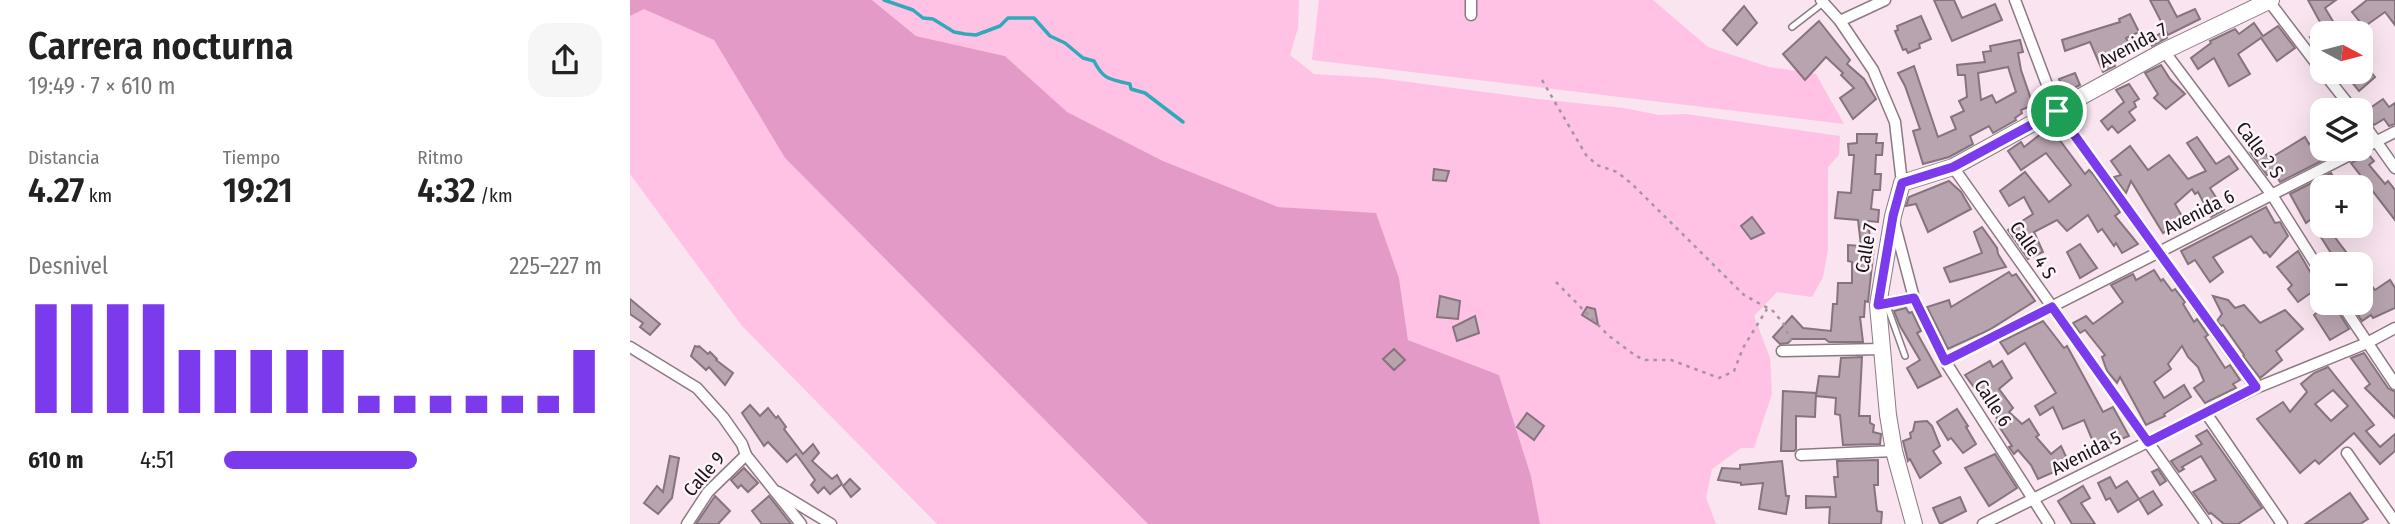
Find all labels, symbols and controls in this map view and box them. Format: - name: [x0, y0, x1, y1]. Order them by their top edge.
- street label: Avenida 7: [2095, 17, 2171, 73]
- north arrow: [2310, 21, 2373, 84]
- map controls: [2310, 21, 2373, 315]
- text: Carrera nocturna: [28, 23, 294, 69]
- button: share: [528, 23, 602, 97]
- text: 19:49 · 7 × 610 m: [28, 72, 175, 100]
- pin: [2027, 81, 2087, 141]
- icon: arrive: [2038, 92, 2076, 130]
- button: layers: [2310, 98, 2373, 161]
- street label: Calle 2 S: [2231, 117, 2289, 183]
- text: Distancia: [28, 146, 100, 169]
- text: Tiempo: [223, 146, 280, 169]
- text: Ritmo: [417, 146, 463, 169]
- text: 4.27: [28, 169, 84, 211]
- text: 19:21: [223, 169, 293, 211]
- text: 4:32: [417, 169, 476, 211]
- button: +: [2310, 175, 2373, 238]
- text: km: [84, 184, 112, 207]
- text: /km: [476, 184, 513, 207]
- street label: Avenida 6: [2160, 185, 2238, 239]
- street label: Calle 4 S: [2005, 217, 2061, 283]
- street label: Calle 7: [1850, 221, 1882, 275]
- text: Desnivel: [28, 252, 108, 280]
- text: 225–227 m: [509, 252, 602, 280]
- button: −: [2310, 252, 2373, 315]
- street label: Calle 6: [1969, 375, 2017, 431]
- street label: Avenida 5: [2047, 426, 2125, 480]
- text: 610 m: [28, 446, 83, 474]
- text: 4:51: [140, 446, 175, 474]
- street label: Calle 9: [678, 447, 730, 501]

